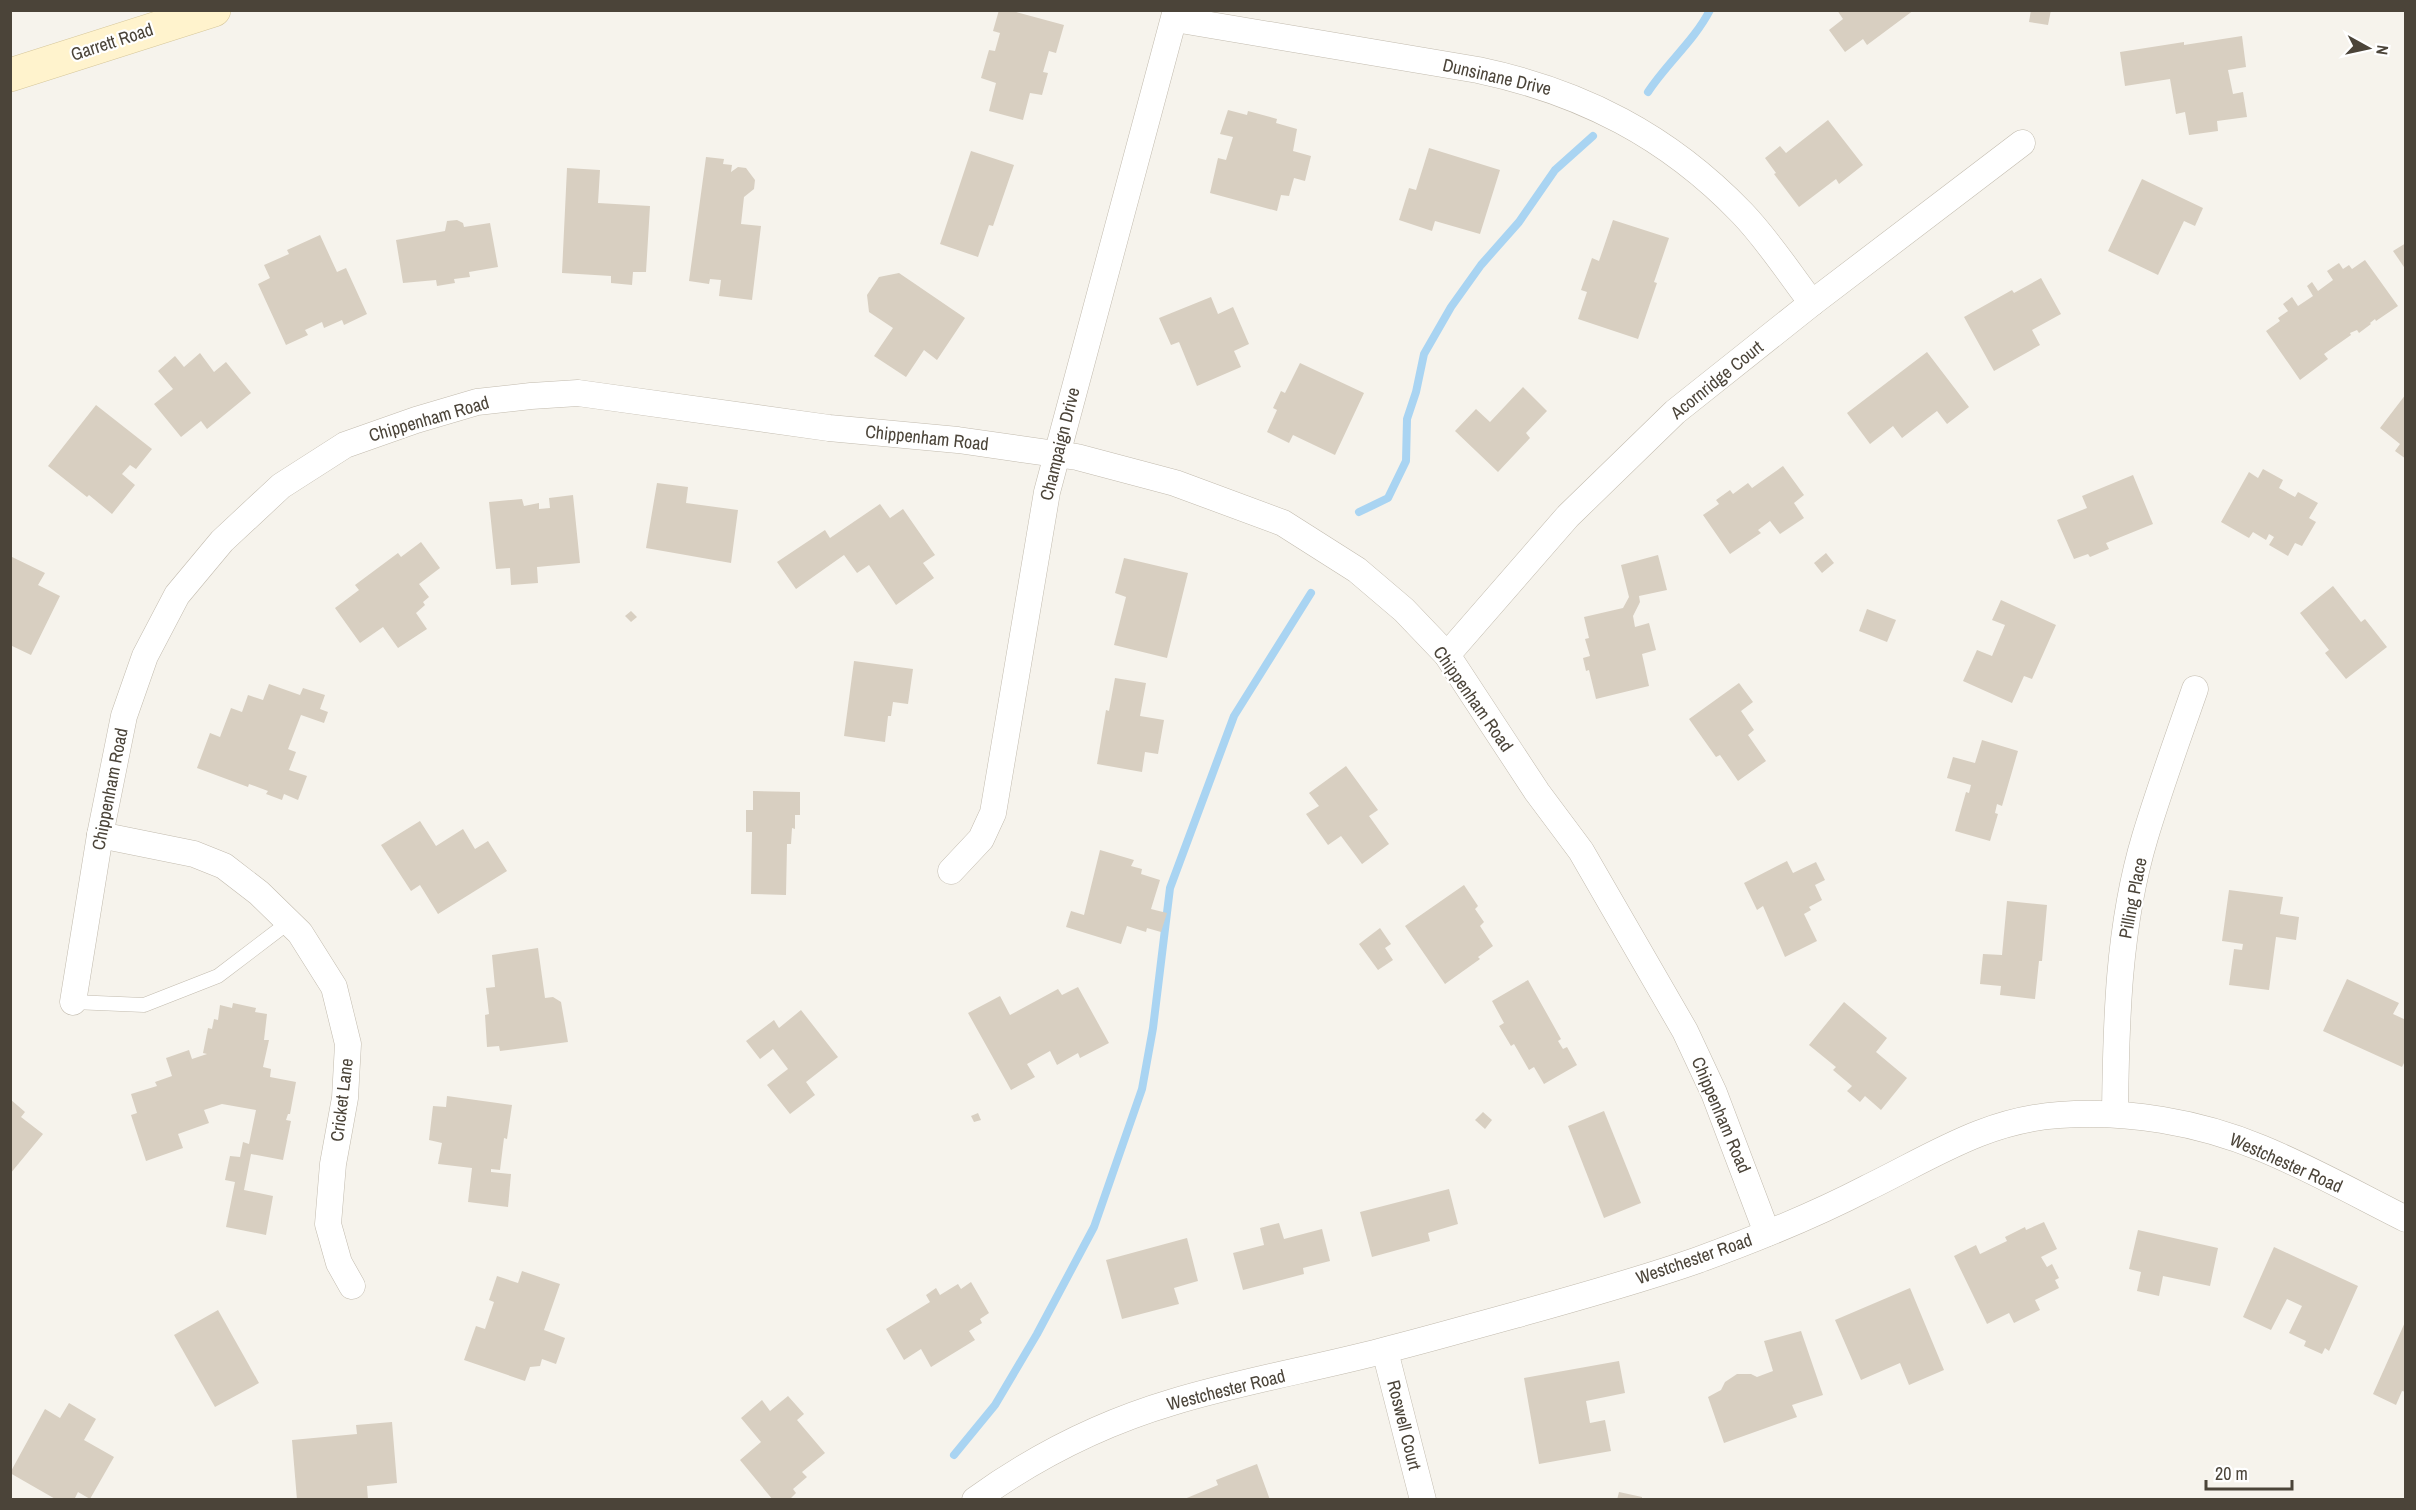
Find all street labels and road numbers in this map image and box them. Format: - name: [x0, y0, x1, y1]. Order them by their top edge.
- street label: Garrett Road: [67, 16, 156, 67]
- street label: Dunsinane Drive: [1440, 52, 1554, 101]
- street label: Acornridge Court: [1664, 335, 1768, 425]
- street label: Champaign Drive: [1033, 385, 1086, 503]
- street label: Chippenham Road: [366, 389, 492, 448]
- street label: Chippenham Road: [864, 419, 990, 456]
- street label: Chippenham Road: [1428, 641, 1519, 757]
- street label: Chippenham Road: [85, 726, 134, 852]
- street label: Pilling Place: [2112, 855, 2153, 941]
- street label: Chippenham Road: [1686, 1053, 1757, 1177]
- street label: Cricket Lane: [324, 1057, 359, 1143]
- street label: Westchester Road: [2226, 1126, 2347, 1199]
- street label: Westchester Road: [1632, 1227, 1755, 1290]
- street label: Westchester Road: [1164, 1363, 1288, 1416]
- street label: Roswell Court: [1381, 1377, 1428, 1472]

